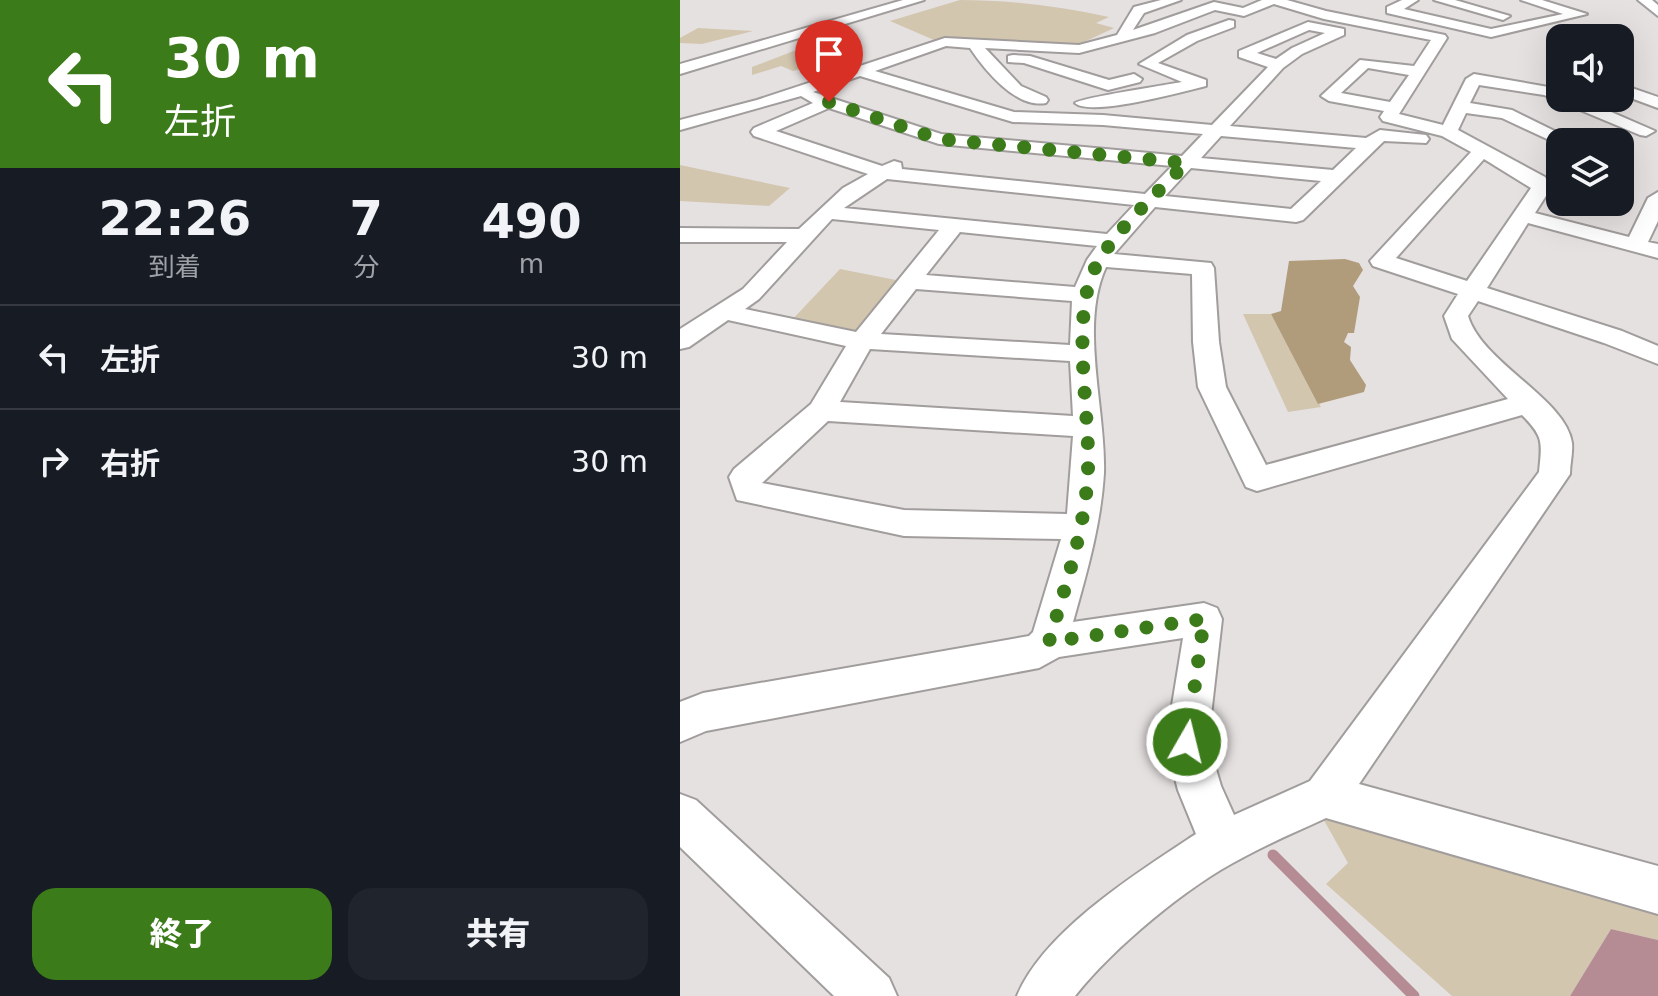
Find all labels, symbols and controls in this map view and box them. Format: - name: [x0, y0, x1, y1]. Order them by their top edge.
- pin: [795, 20, 863, 102]
- map controls: [1546, 24, 1634, 216]
- button: sound: [1546, 24, 1634, 112]
- text: 30 m: [164, 25, 320, 90]
- icon: left: [32, 32, 136, 136]
- icon: arrive: [807, 32, 851, 76]
- text: 左折: [164, 101, 236, 142]
- button: layers: [1546, 128, 1634, 216]
- text: 22:26: [98, 190, 251, 246]
- text: 7: [350, 190, 383, 246]
- text: 490: [481, 193, 582, 249]
- text: m: [519, 249, 544, 279]
- text: 到着: [149, 252, 201, 282]
- text: 分: [353, 252, 379, 282]
- icon: left: [32, 335, 76, 379]
- text: 30 m: [571, 340, 648, 375]
- text: 左折: [100, 342, 160, 377]
- icon: right: [32, 439, 76, 483]
- text: 30 m: [571, 444, 648, 479]
- text: 右折: [100, 446, 160, 481]
- position arrow: [1145, 700, 1229, 784]
- button: 終了: [32, 888, 332, 980]
- button: 共有: [348, 888, 648, 980]

